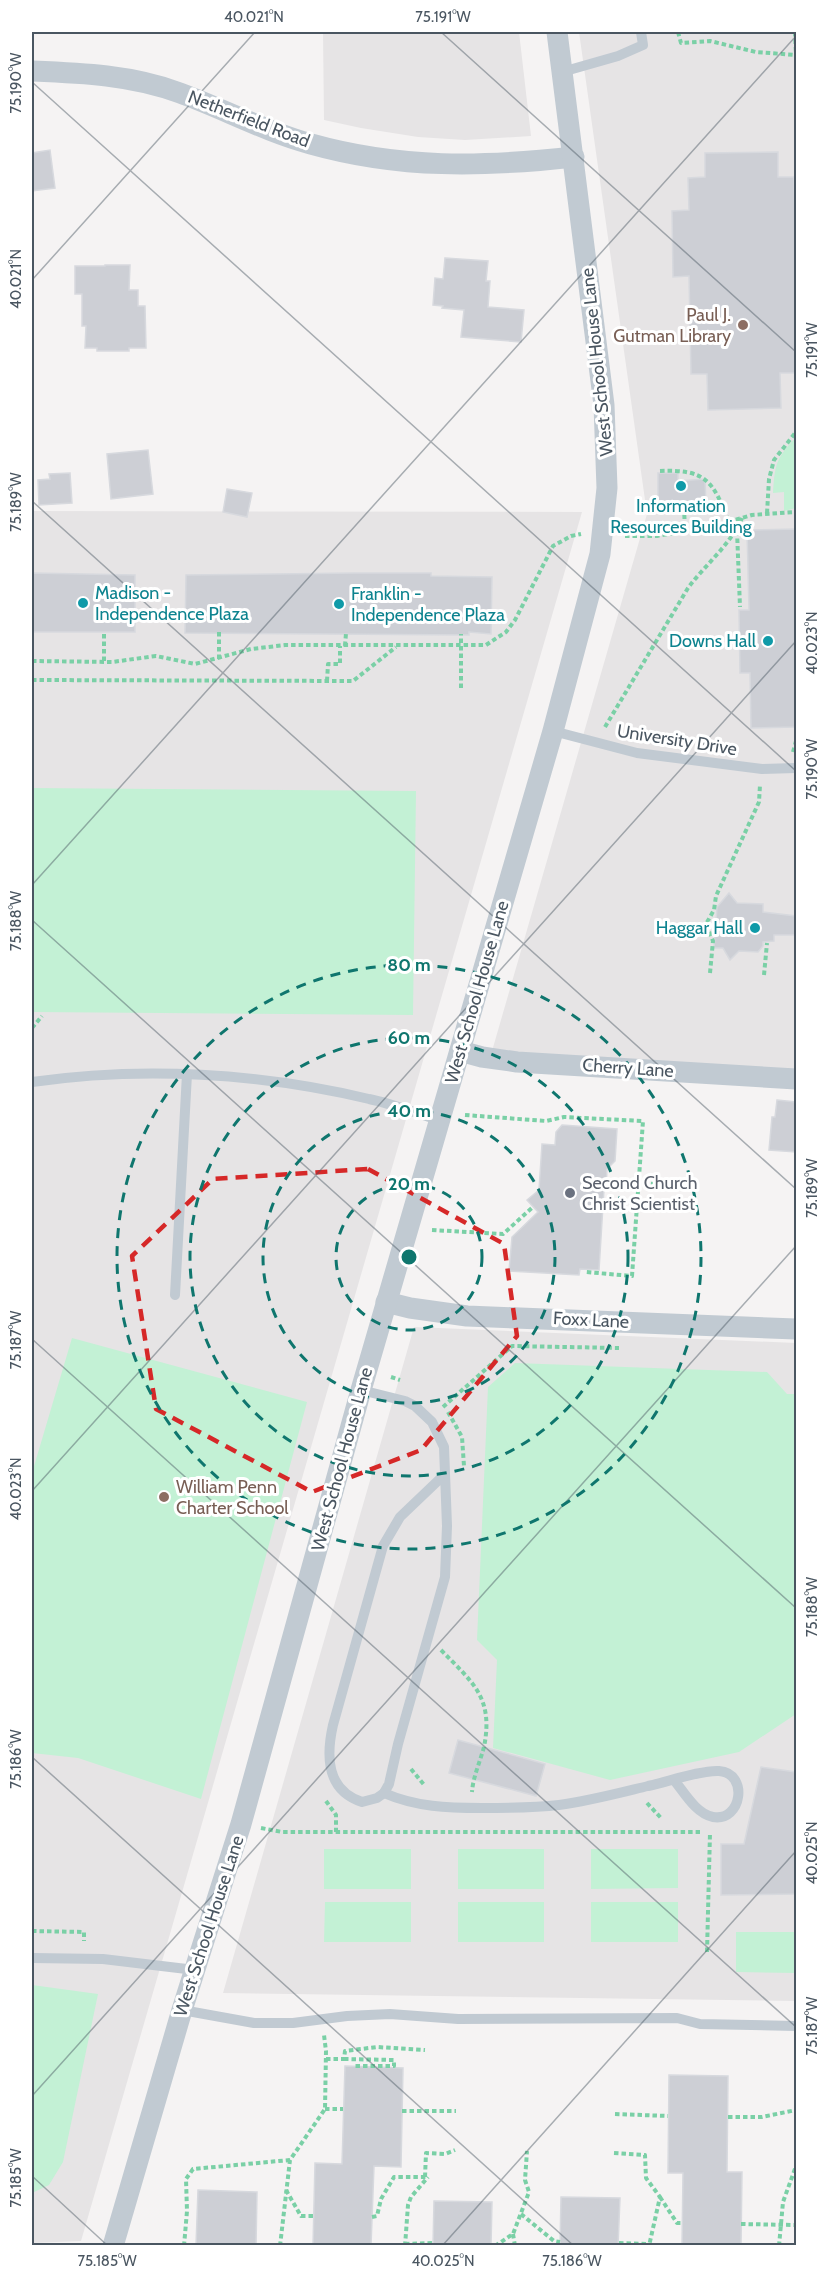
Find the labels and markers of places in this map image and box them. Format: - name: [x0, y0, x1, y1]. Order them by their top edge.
- place label: Paul J. Gutman Library: [613, 304, 731, 347]
- marker: Paul J. Gutman Library: [736, 318, 750, 332]
- marker: Information Resources Building: [674, 479, 688, 493]
- place label: Information Resources Building: [610, 495, 753, 538]
- place label: Madison - Independence Plaza: [95, 582, 249, 625]
- place label: Franklin - Independence Plaza: [351, 583, 505, 626]
- marker: Madison - Independence Plaza: [76, 596, 90, 610]
- marker: Franklin - Independence Plaza: [332, 597, 346, 611]
- place label: Downs Hall: [669, 630, 757, 652]
- marker: Downs Hall: [761, 634, 775, 648]
- place label: Haggar Hall: [656, 917, 744, 939]
- marker: Haggar Hall: [748, 921, 762, 935]
- place label: Second Church Christ Scientist: [582, 1172, 697, 1215]
- marker: Second Church Christ Scientist: [563, 1186, 577, 1200]
- centre of rings: [399, 1247, 419, 1267]
- place label: William Penn Charter School: [176, 1476, 289, 1519]
- marker: William Penn Charter School: [157, 1490, 171, 1504]

